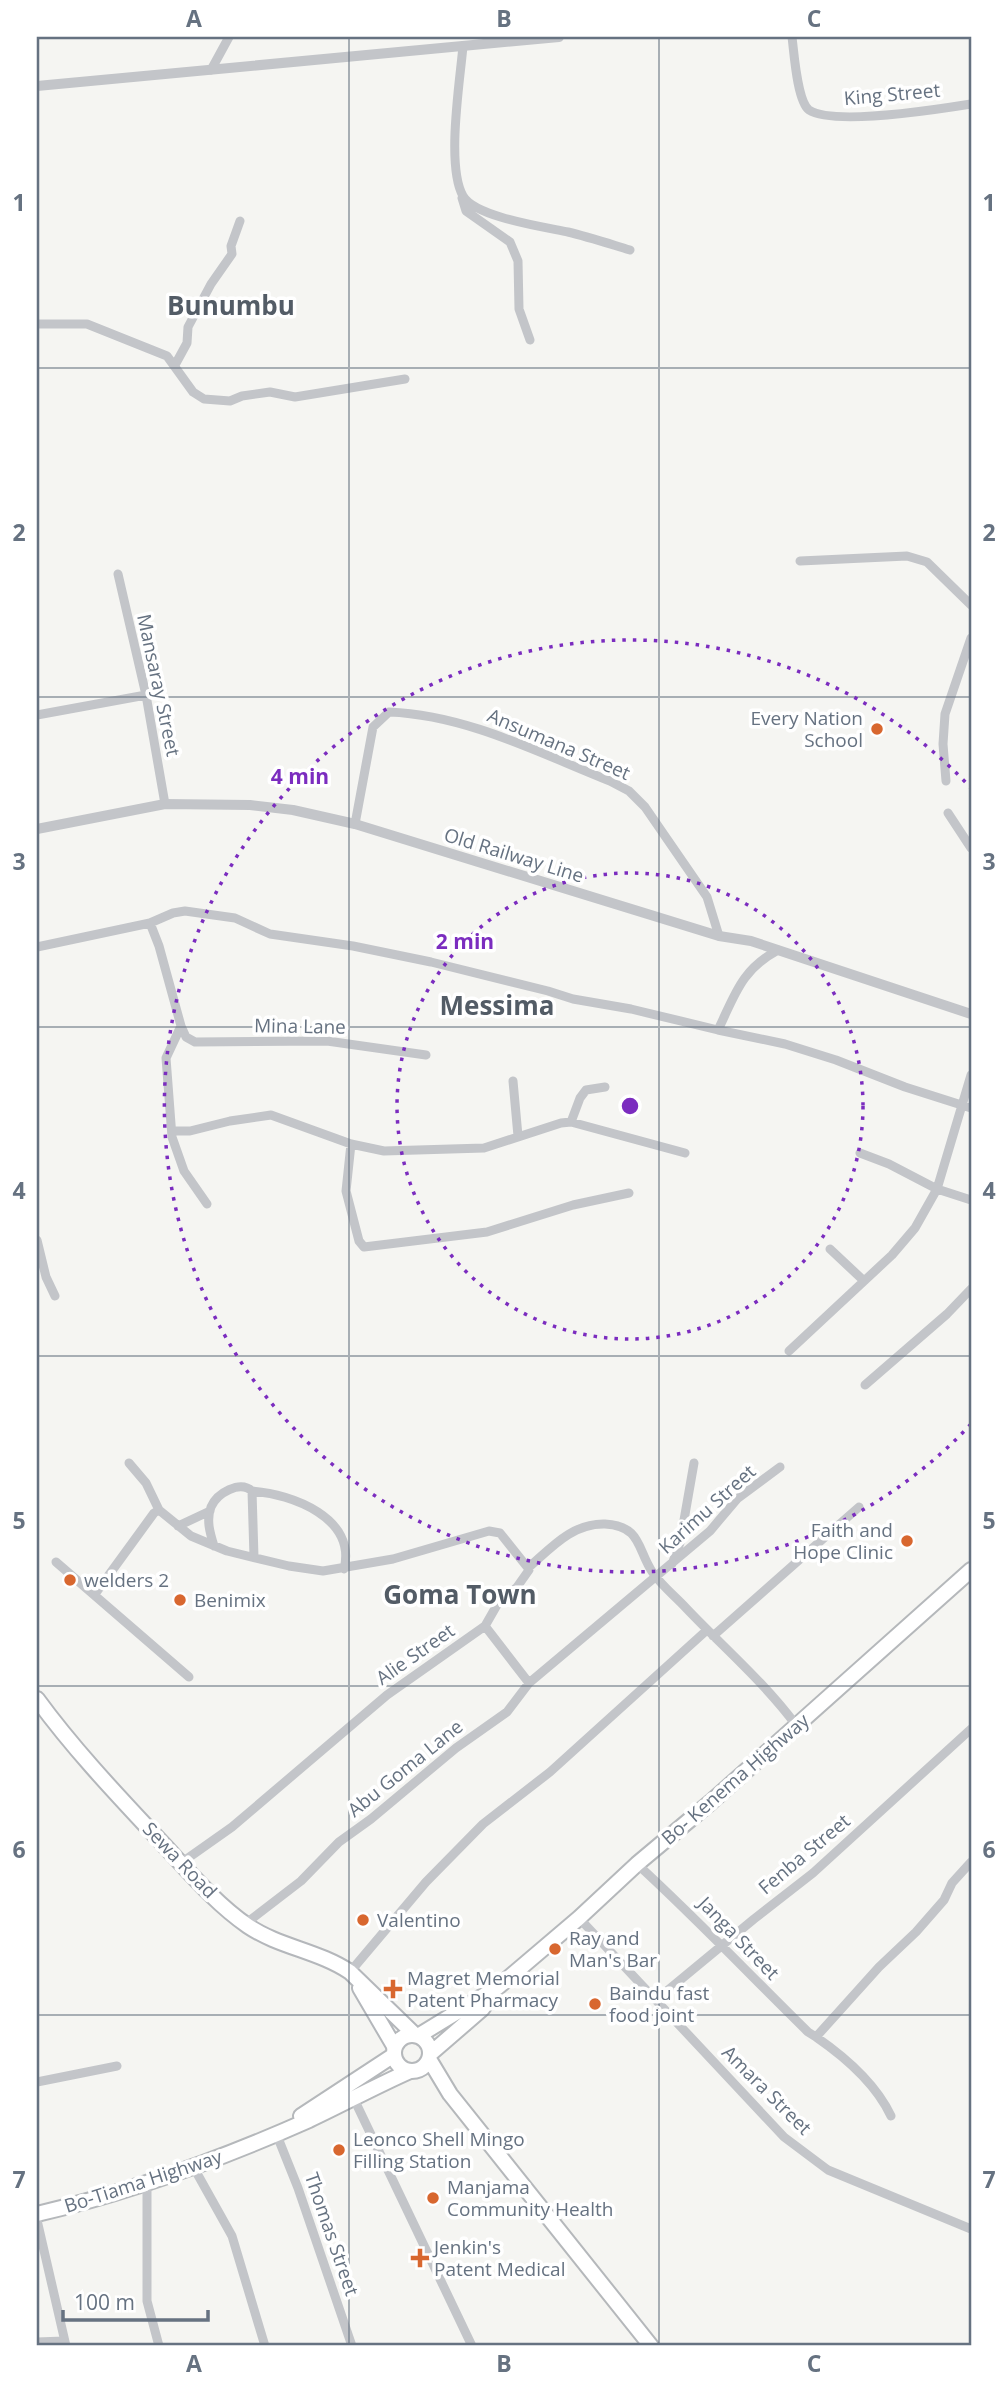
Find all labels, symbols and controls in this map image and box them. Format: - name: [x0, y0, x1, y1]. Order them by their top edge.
- text: A: [186, 2, 202, 34]
- text: B: [496, 2, 512, 34]
- text: C: [807, 2, 821, 34]
- street label: King Street: [843, 77, 941, 111]
- text: 1: [12, 186, 26, 218]
- text: 1: [982, 186, 996, 218]
- district label: Bunumbu: [167, 287, 295, 323]
- text: 2: [12, 516, 26, 548]
- text: 2: [982, 516, 996, 548]
- street label: Mansaray Street: [131, 611, 187, 759]
- street label: Ansumana Street: [484, 702, 635, 786]
- place label: Every Nation School: [751, 705, 863, 753]
- marker: Every Nation School: [869, 721, 885, 737]
- text: 4 min: [271, 762, 329, 790]
- street label: Old Railway Line: [441, 821, 587, 889]
- text: 3: [12, 845, 26, 877]
- text: 3: [982, 845, 996, 877]
- text: 2 min: [436, 927, 494, 955]
- district label: Messima: [440, 987, 554, 1023]
- street label: Mina Lane: [254, 1012, 346, 1040]
- centre of rings: [618, 1094, 642, 1118]
- text: 4: [12, 1174, 26, 1206]
- text: 4: [982, 1174, 996, 1206]
- street label: Karimu Street: [653, 1458, 761, 1559]
- text: 5: [12, 1504, 26, 1536]
- text: 5: [982, 1504, 996, 1536]
- place label: Faith and Hope Clinic: [793, 1517, 893, 1565]
- marker: Faith and Hope Clinic: [899, 1533, 915, 1549]
- place label: welders 2: [84, 1567, 169, 1593]
- marker: welders 2: [62, 1572, 78, 1588]
- district label: Goma Town: [383, 1576, 537, 1612]
- place label: Benimix: [194, 1587, 266, 1613]
- marker: Benimix: [172, 1592, 188, 1608]
- street label: Alie Street: [371, 1617, 460, 1691]
- street label: Bo- Kenema Highway: [656, 1707, 815, 1850]
- street label: Abu Goma Lane: [342, 1713, 468, 1823]
- street label: Fenba Street: [753, 1808, 856, 1900]
- street label: Sewa Road: [137, 1816, 223, 1904]
- text: 6: [12, 1833, 26, 1865]
- text: 6: [982, 1833, 996, 1865]
- street label: Janga Street: [691, 1889, 785, 1985]
- place label: Valentino: [377, 1907, 461, 1933]
- marker: Valentino: [355, 1912, 371, 1928]
- place label: Ray and Man's Bar: [569, 1925, 657, 1973]
- marker: Ray and Man's Bar: [547, 1941, 563, 1957]
- place label: Magret Memorial Patent Pharmacy: [407, 1965, 560, 2013]
- place label: Baindu fast food joint: [609, 1980, 709, 2028]
- marker: Magret Memorial Patent Pharmacy: [385, 1981, 401, 1997]
- marker: Baindu fast food joint: [587, 1996, 603, 2012]
- street label: Amara Street: [717, 2040, 818, 2141]
- place label: Leonco Shell Mingo Filling Station: [353, 2126, 525, 2174]
- marker: Leonco Shell Mingo Filling Station: [331, 2142, 347, 2158]
- street label: Bo-Tiama Highway: [61, 2143, 226, 2219]
- text: 7: [12, 2163, 26, 2195]
- text: 7: [982, 2163, 996, 2195]
- street label: Thomas Street: [299, 2169, 365, 2299]
- place label: Manjama Community Health: [447, 2174, 613, 2222]
- marker: Manjama Community Health: [425, 2190, 441, 2206]
- place label: Jenkin's Patent Medical: [432, 2234, 565, 2282]
- marker: Jenkin's Patent Medical: [412, 2250, 428, 2266]
- scale bar: [63, 2278, 208, 2322]
- text: 100 m: [74, 2288, 135, 2316]
- text: A: [186, 2347, 202, 2379]
- text: B: [496, 2347, 512, 2379]
- text: C: [807, 2347, 821, 2379]

